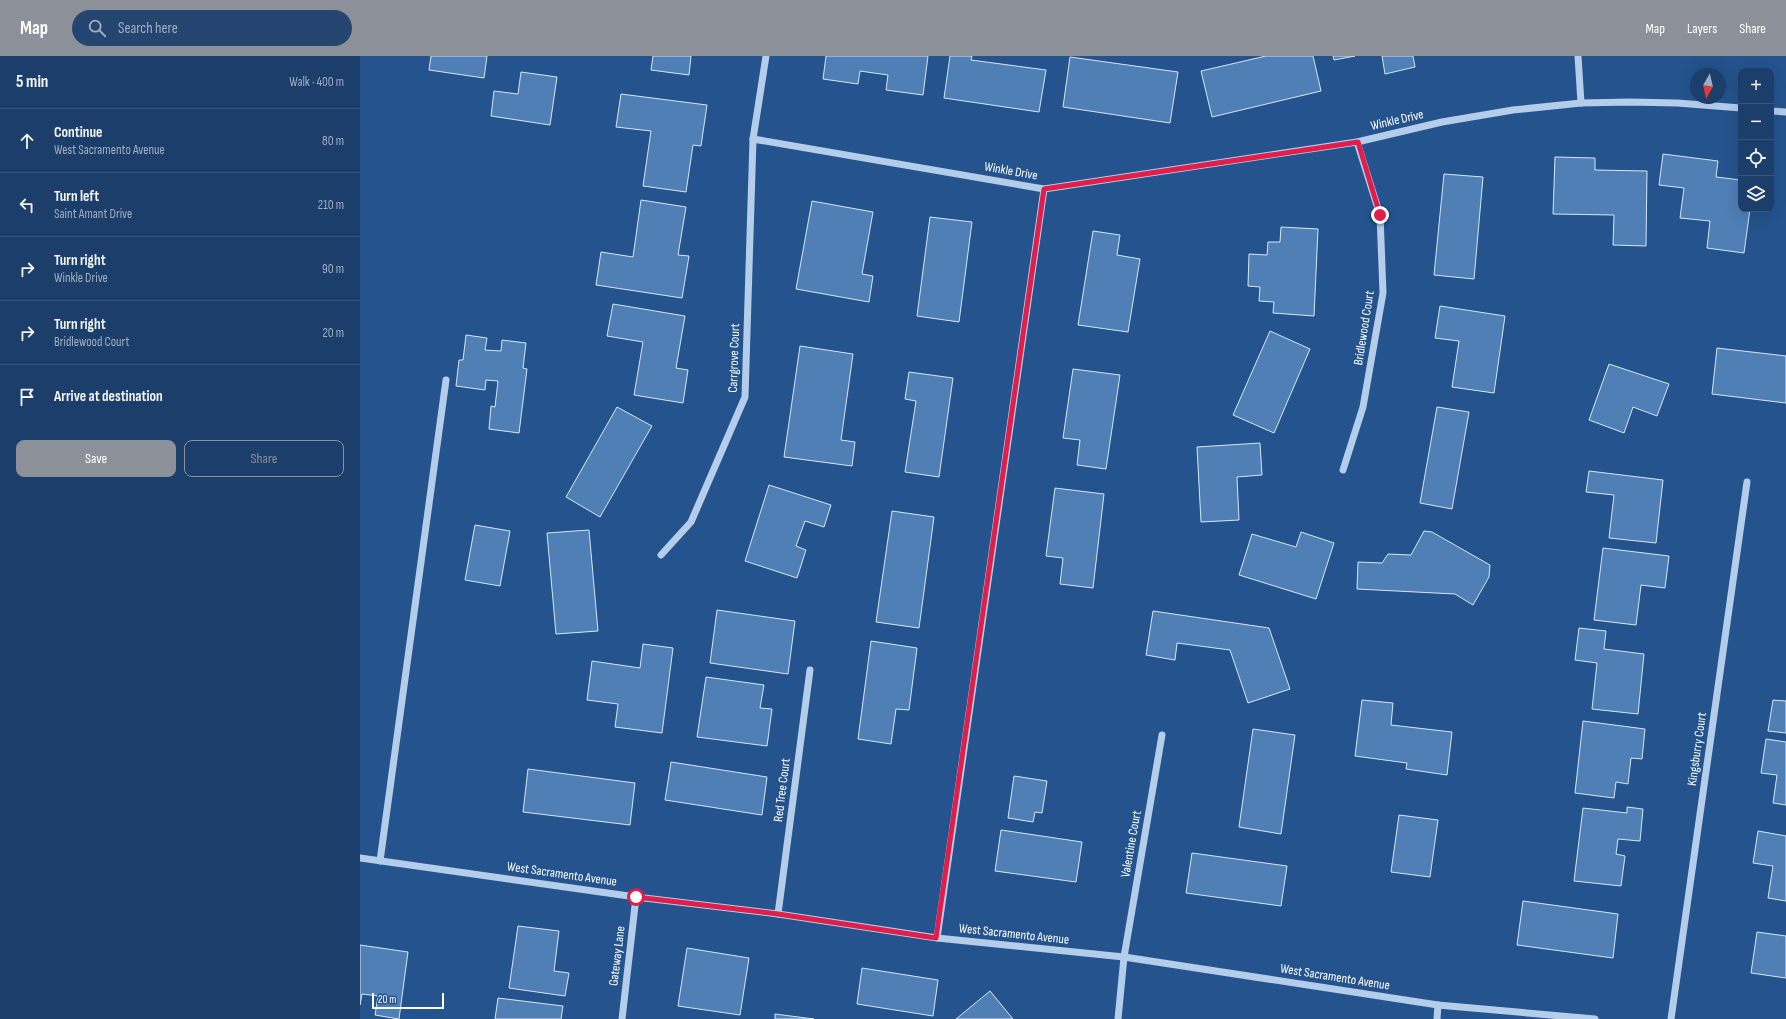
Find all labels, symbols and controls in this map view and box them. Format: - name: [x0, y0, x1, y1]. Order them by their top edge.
- search box: [72, 10, 352, 46]
- text: Map: [20, 17, 48, 40]
- icon: search: [86, 17, 108, 39]
- text: Search here: [118, 19, 178, 38]
- text: Map: [1645, 20, 1665, 37]
- text: Layers: [1687, 20, 1717, 37]
- text: Share: [1739, 20, 1766, 37]
- north arrow: [1690, 68, 1726, 104]
- map controls: [1738, 68, 1774, 212]
- button: +: [1738, 68, 1774, 104]
- text: 5 min: [16, 72, 48, 92]
- text: Walk · 400 m: [289, 74, 344, 90]
- button: −: [1738, 104, 1774, 140]
- street label: Winkle Drive: [1369, 106, 1425, 134]
- text: Continue: [54, 123, 103, 142]
- icon: ahead: [16, 130, 38, 152]
- text: 80 m: [322, 133, 344, 149]
- button: locate: [1738, 140, 1774, 176]
- text: West Sacramento Avenue: [54, 142, 165, 158]
- street label: Winkle Drive: [983, 158, 1039, 184]
- button: layers: [1738, 176, 1774, 212]
- text: Turn left: [54, 187, 99, 206]
- icon: left: [16, 194, 38, 216]
- text: 210 m: [318, 197, 344, 213]
- text: Saint Amant Drive: [54, 206, 132, 222]
- route end: [1371, 206, 1389, 224]
- text: Turn right: [54, 251, 106, 270]
- icon: right: [16, 258, 38, 280]
- text: 90 m: [322, 261, 344, 277]
- text: Winkle Drive: [54, 270, 108, 286]
- street label: Bridlewood Court: [1350, 290, 1378, 366]
- text: Turn right: [54, 315, 106, 334]
- icon: right: [16, 322, 38, 344]
- street label: Carrgrove Court: [725, 323, 743, 393]
- text: 20 m: [322, 325, 344, 341]
- text: Bridlewood Court: [54, 334, 129, 350]
- icon: arrive: [16, 386, 38, 408]
- text: Arrive at destination: [54, 387, 163, 406]
- button: Save: [16, 440, 176, 477]
- button: Share: [184, 440, 344, 477]
- street label: Kingsburry Court: [1684, 711, 1710, 787]
- street label: Red Tree Court: [770, 757, 794, 823]
- street label: Valentine Court: [1117, 809, 1145, 879]
- street label: West Sacramento Avenue: [506, 858, 618, 890]
- route start: [627, 888, 645, 906]
- street label: West Sacramento Avenue: [958, 920, 1070, 948]
- street label: Gateway Lane: [605, 925, 629, 987]
- street label: West Sacramento Avenue: [1279, 960, 1391, 994]
- scale bar: [372, 991, 444, 1010]
- text: 20 m: [378, 993, 396, 1006]

